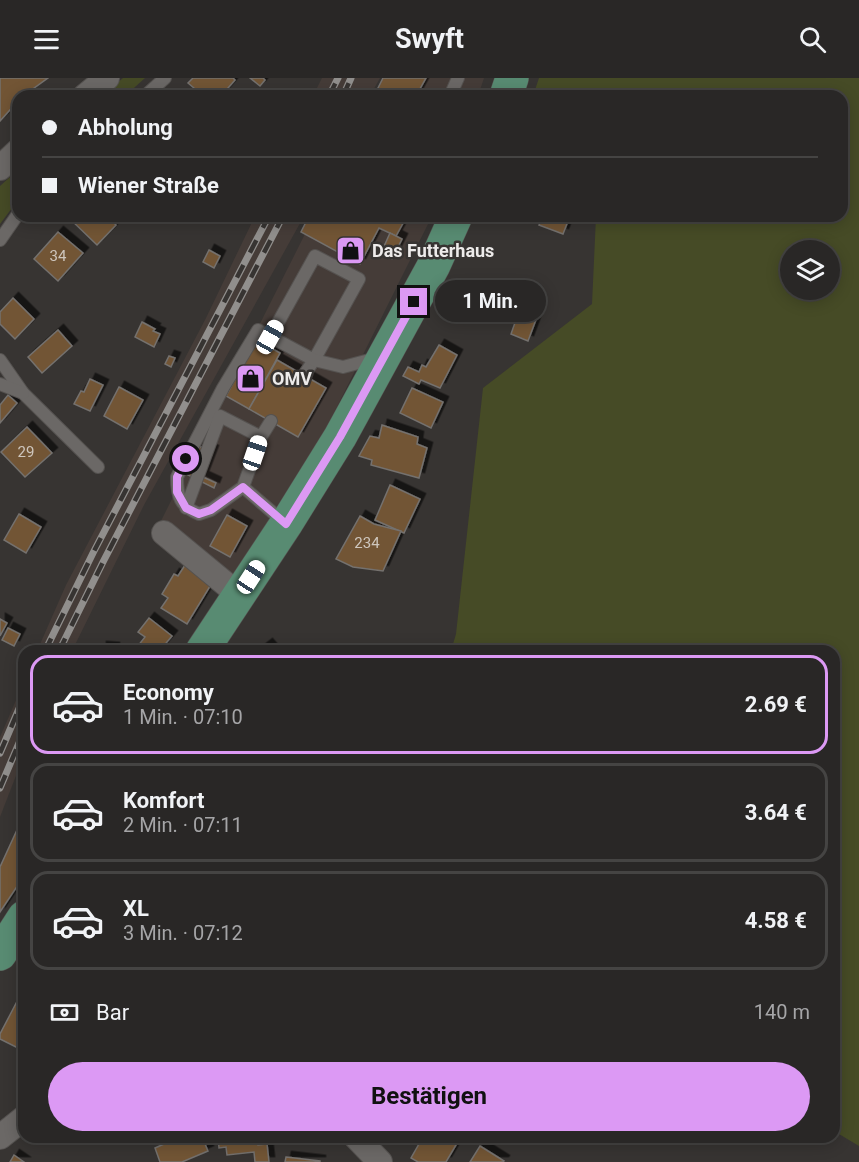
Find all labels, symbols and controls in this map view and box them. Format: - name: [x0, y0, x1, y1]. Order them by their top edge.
- icon: menu: [30, 23, 63, 56]
- text: Swyft: [395, 23, 464, 55]
- icon: search: [796, 23, 829, 56]
- text: Abholung: [78, 115, 173, 140]
- text: Wiener Straße: [78, 173, 219, 198]
- shop icon: Das Futterhaus: [335, 234, 367, 266]
- place label: Das Futterhaus: [372, 240, 494, 261]
- map controls: [780, 240, 840, 300]
- button: layers: [780, 240, 840, 300]
- house number: 34: [50, 247, 67, 265]
- callout: 1 Min.: [435, 281, 546, 323]
- route end: [400, 288, 427, 315]
- text: 1 Min.: [462, 289, 519, 313]
- car: [253, 317, 287, 357]
- shop icon: OMV: [235, 362, 267, 394]
- place label: OMV: [272, 368, 312, 389]
- car: [241, 433, 269, 473]
- house number: 29: [18, 443, 34, 461]
- route start: [172, 445, 199, 472]
- house number: 234: [354, 534, 380, 552]
- car: [234, 557, 268, 597]
- icon: car: [51, 678, 105, 732]
- text: Economy: [123, 680, 214, 705]
- text: 2.69 €: [745, 692, 807, 717]
- text: 1 Min. · 07:10: [123, 705, 243, 729]
- icon: car: [51, 786, 105, 840]
- text: Komfort: [123, 788, 205, 813]
- text: 3.64 €: [745, 800, 807, 825]
- text: 2 Min. · 07:11: [123, 813, 243, 837]
- icon: car: [51, 894, 105, 948]
- text: XL: [123, 896, 149, 921]
- text: 4.58 €: [745, 908, 807, 933]
- text: 3 Min. · 07:12: [123, 921, 243, 945]
- icon: cash: [48, 996, 81, 1029]
- text: Bar: [96, 1000, 129, 1025]
- text: 140 m: [754, 1000, 810, 1024]
- button: Bestätigen: [48, 1062, 810, 1131]

